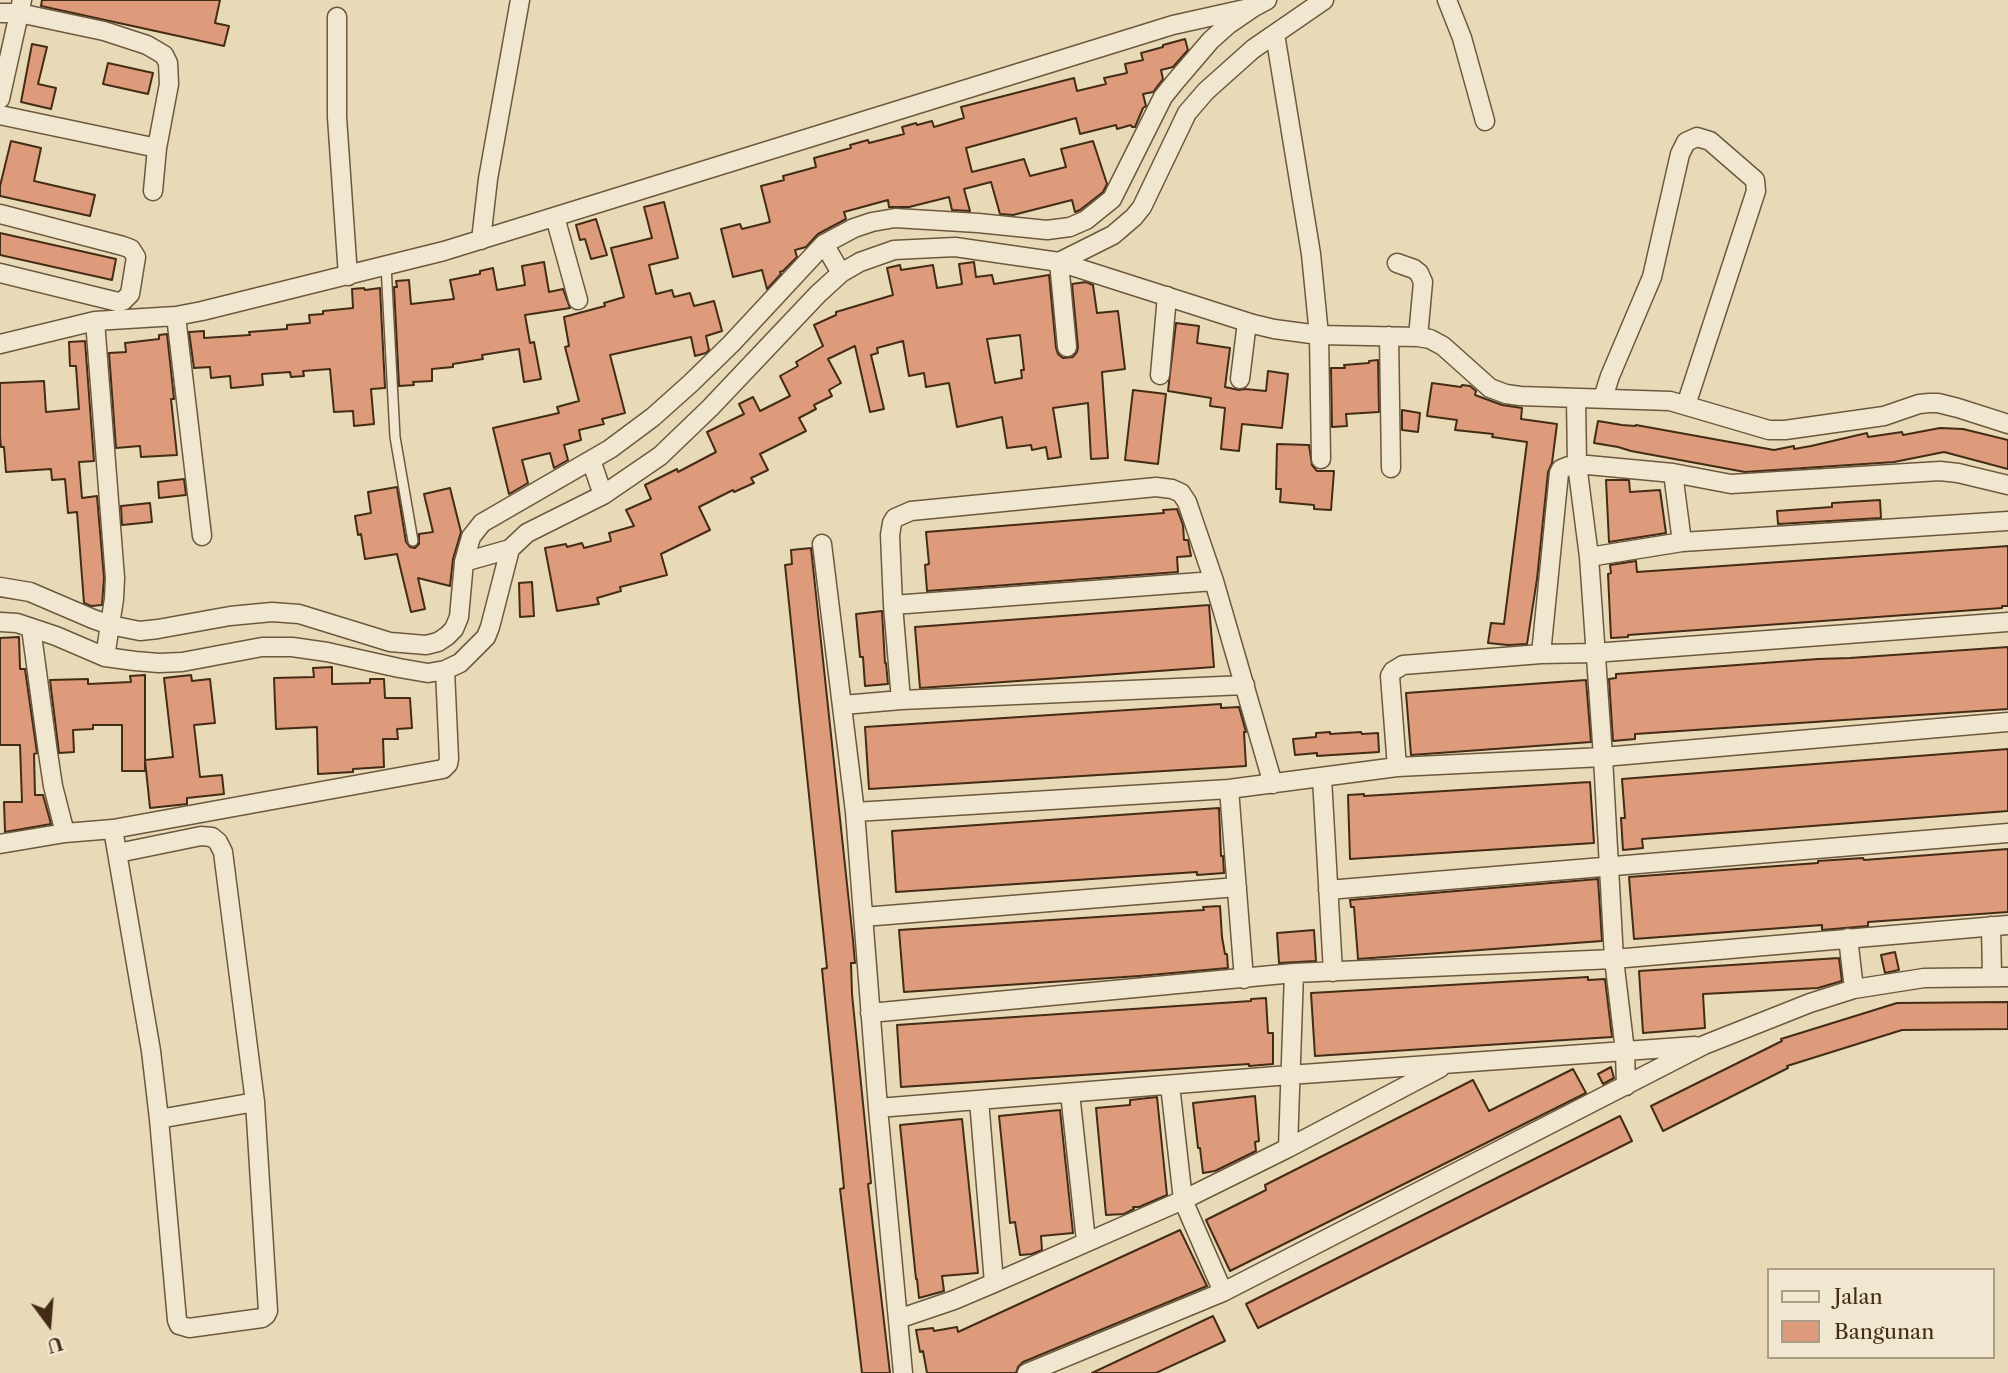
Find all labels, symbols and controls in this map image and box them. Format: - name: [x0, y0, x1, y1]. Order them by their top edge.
- legend: [1766, 1268, 1994, 1359]
- text: Jalan: [1834, 1284, 1883, 1309]
- north arrow: [14, 1289, 84, 1359]
- text: Bangunan: [1834, 1319, 1934, 1344]
- text: U: [44, 1331, 66, 1358]

